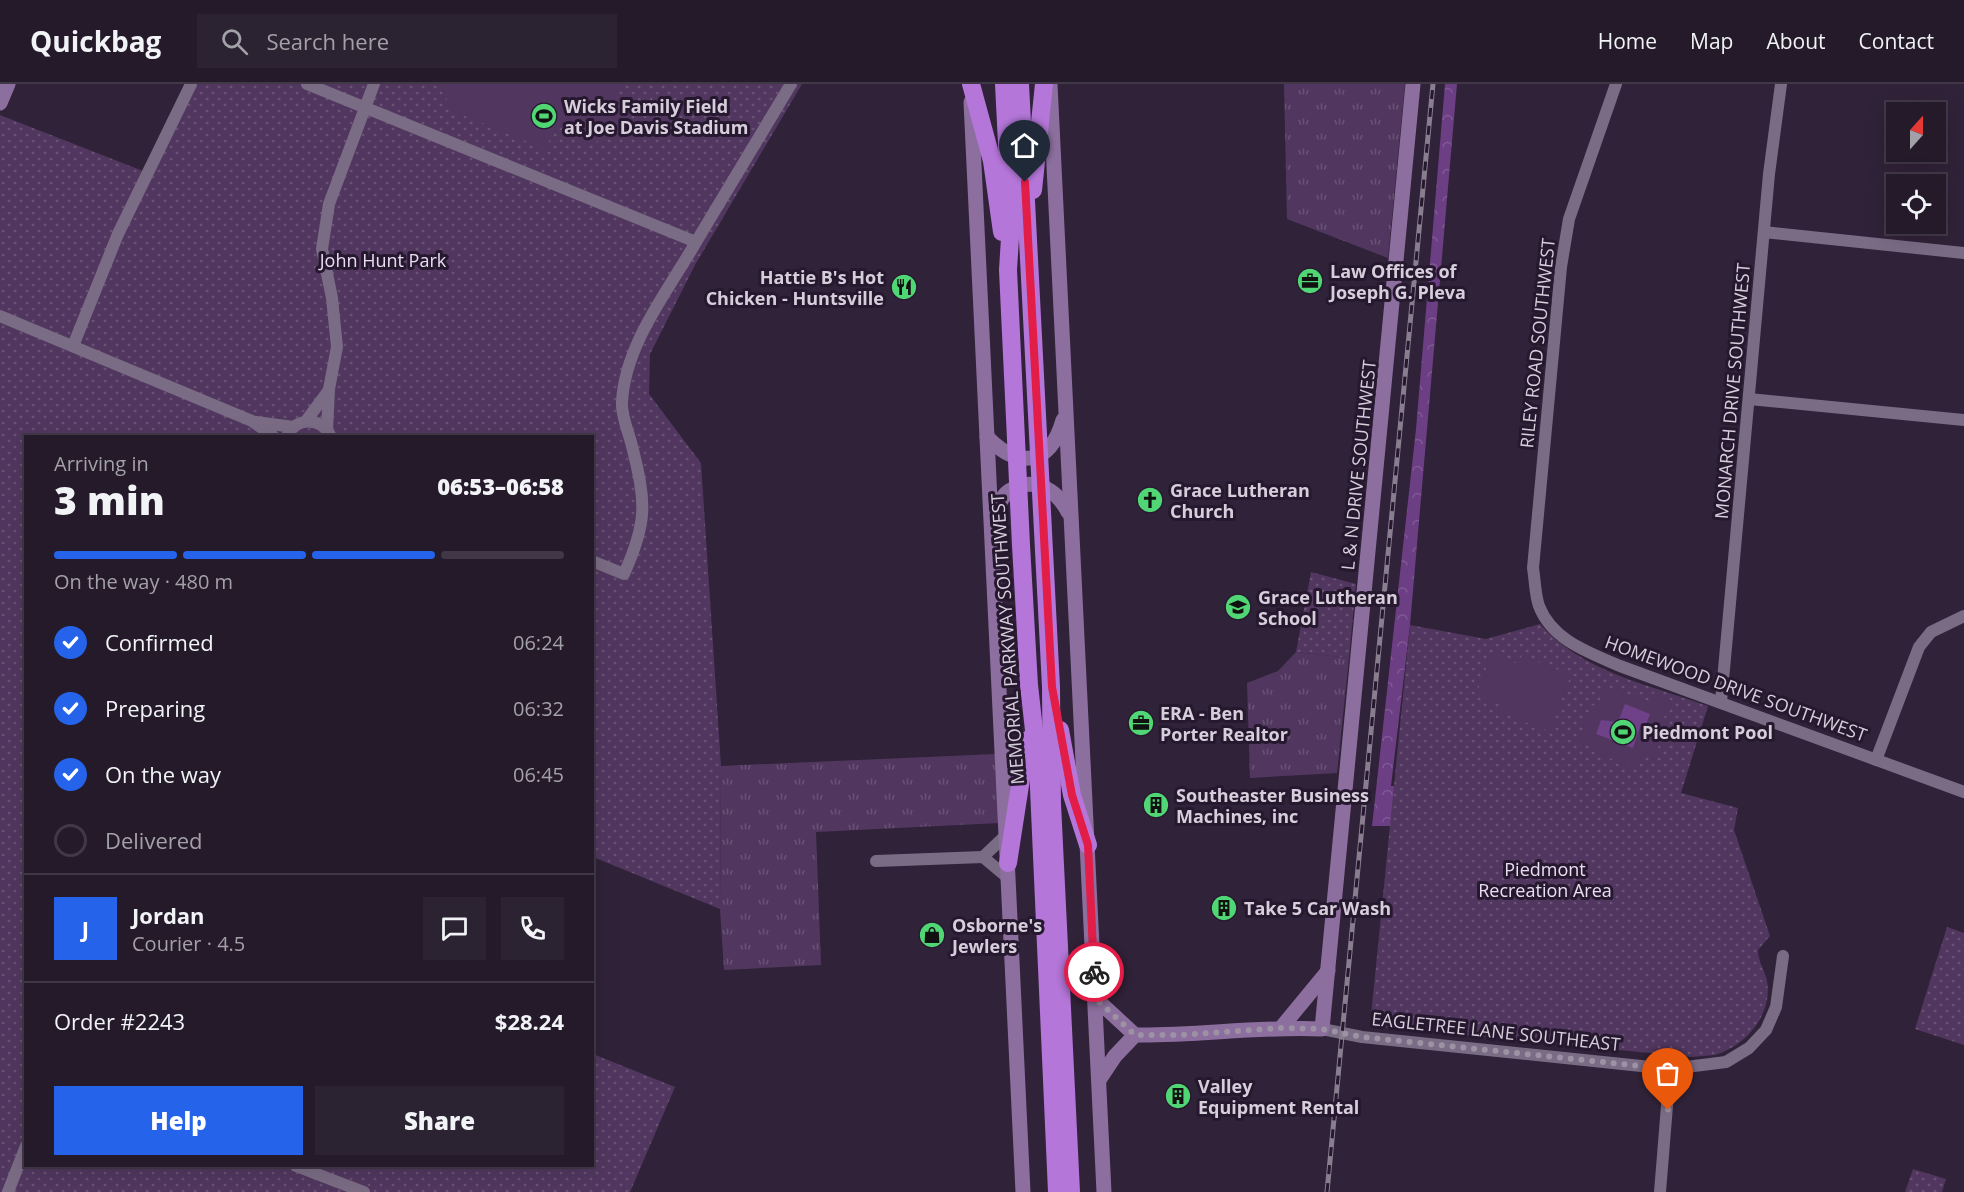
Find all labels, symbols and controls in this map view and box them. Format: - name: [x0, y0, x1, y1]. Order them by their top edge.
- search box: [197, 14, 617, 68]
- text: Quickbag: [30, 22, 161, 60]
- icon: search: [218, 25, 251, 58]
- text: Search here: [266, 26, 389, 56]
- text: Home: [1598, 27, 1657, 55]
- text: Map: [1690, 27, 1733, 55]
- text: About: [1766, 27, 1826, 55]
- text: Contact: [1859, 27, 1934, 55]
- place label: Wicks Family Field at Joe Davis Stadium: [564, 94, 748, 139]
- sports icon: Wicks Family Field at Joe Davis Stadium: [529, 101, 559, 131]
- north arrow: [1886, 102, 1946, 162]
- map controls: [1886, 102, 1946, 234]
- pin: [999, 120, 1050, 182]
- icon: home: [1008, 129, 1041, 162]
- button: locate: [1886, 174, 1946, 234]
- street label: RILEY ROAD SOUTHWEST: [1514, 237, 1560, 449]
- park label: John Hunt Park: [318, 248, 447, 272]
- place label: Law Offices of Joseph G. Pleva: [1328, 259, 1466, 304]
- street label: MONARCH DRIVE SOUTHWEST: [1709, 262, 1755, 520]
- place label: Hattie B's Hot Chicken - Huntsville: [706, 265, 884, 310]
- office icon: Law Offices of Joseph G. Pleva: [1295, 266, 1325, 296]
- restaurant icon: Hattie B's Hot Chicken - Huntsville: [889, 272, 919, 302]
- street label: L & N DRIVE SOUTHWEST: [1335, 359, 1381, 571]
- text: Arriving in: [54, 450, 149, 477]
- text: 06:53–06:58: [437, 471, 564, 501]
- text: 3 min: [54, 473, 165, 526]
- place label: Grace Lutheran Church: [1170, 478, 1310, 523]
- church icon: Grace Lutheran Church: [1135, 485, 1165, 515]
- street label: MEMORIAL PARKWAY SOUTHWEST: [985, 493, 1029, 785]
- text: On the way · 480 m: [54, 568, 233, 595]
- place label: Grace Lutheran School: [1258, 585, 1398, 630]
- school or university icon: Grace Lutheran School: [1223, 592, 1253, 622]
- icon: check: [54, 626, 87, 659]
- text: Confirmed: [105, 627, 214, 657]
- text: 06:24: [513, 629, 564, 656]
- street label: HOMEWOOD DRIVE SOUTHWEST: [1602, 629, 1870, 747]
- icon: check: [54, 692, 87, 725]
- text: Preparing: [105, 693, 205, 723]
- text: 06:32: [513, 695, 564, 722]
- place label: ERA - Ben Porter Realtor: [1160, 701, 1288, 746]
- office icon: ERA - Ben Porter Realtor: [1126, 708, 1156, 738]
- sports icon: Piedmont Pool: [1608, 717, 1638, 747]
- place label: Piedmont Pool: [1642, 720, 1773, 744]
- icon: check: [54, 758, 87, 791]
- text: On the way: [105, 759, 221, 789]
- text: 06:45: [513, 761, 564, 788]
- place label: Southeaster Business Machines, inc: [1176, 783, 1369, 828]
- building icon: Southeaster Business Machines, inc: [1141, 790, 1171, 820]
- text: Delivered: [105, 825, 203, 855]
- park label: Piedmont Recreation Area: [1478, 857, 1612, 902]
- building icon: Take 5 Car Wash: [1209, 893, 1239, 923]
- place label: Take 5 Car Wash: [1244, 896, 1391, 920]
- button: chat: [423, 897, 486, 960]
- button: phone: [501, 897, 564, 960]
- text: Jordan: [132, 900, 205, 930]
- text: J: [82, 913, 89, 943]
- place label: Osborne's Jewlers: [950, 913, 1042, 958]
- shop icon: Osborne's Jewlers: [917, 920, 947, 950]
- text: Courier · 4.5: [132, 930, 245, 957]
- courier: [1064, 942, 1124, 1002]
- icon: bike: [1078, 956, 1111, 989]
- text: Order #2243: [54, 1006, 185, 1036]
- text: $28.24: [495, 1006, 564, 1036]
- street label: EAGLETREE LANE SOUTHEAST: [1370, 1006, 1622, 1056]
- pin: [1642, 1048, 1693, 1110]
- icon: bag: [1651, 1057, 1684, 1090]
- place label: Valley Equipment Rental: [1198, 1074, 1359, 1119]
- building icon: Valley Equipment Rental: [1163, 1081, 1193, 1111]
- button: Help: [54, 1086, 303, 1155]
- button: Share: [315, 1086, 564, 1155]

